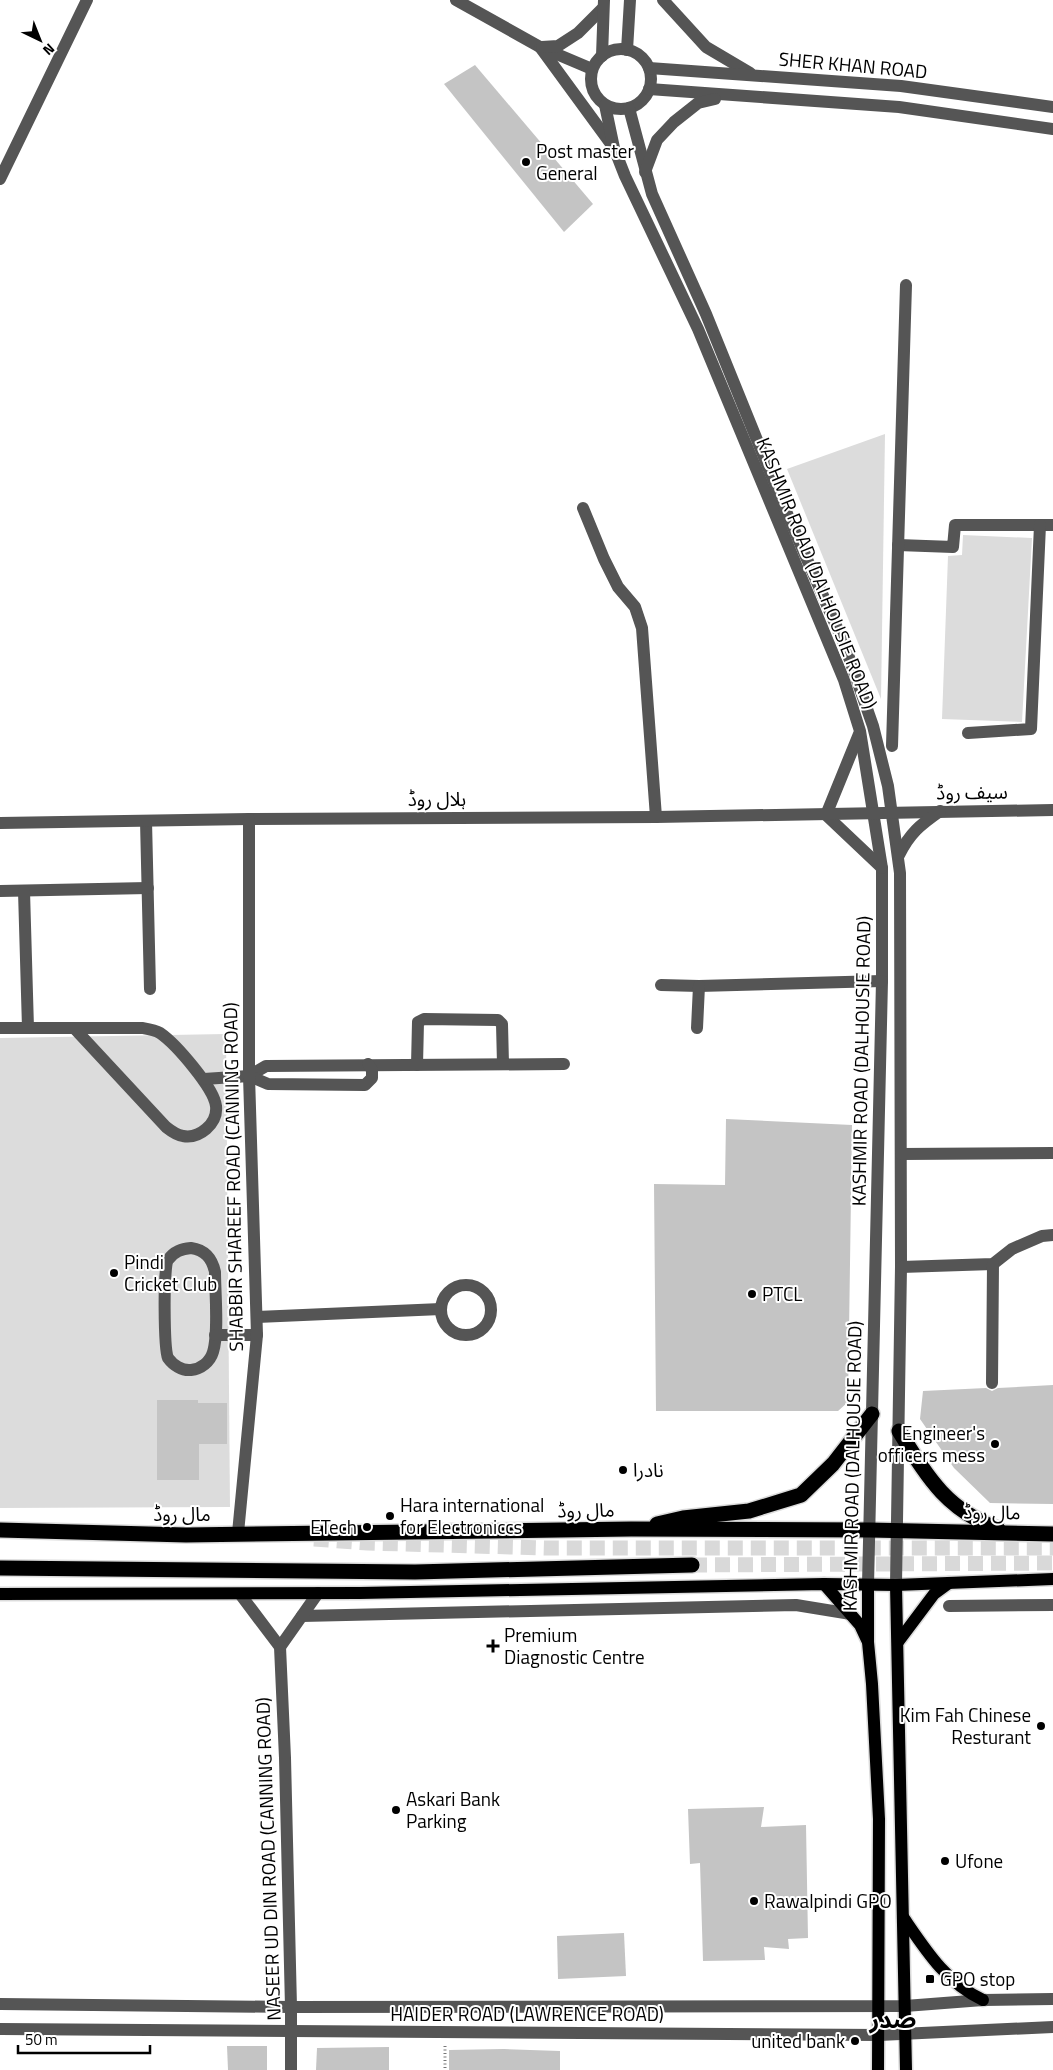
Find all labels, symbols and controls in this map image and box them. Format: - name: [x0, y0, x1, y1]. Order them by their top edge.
- north arrow: [15, 15, 65, 65]
- text: N: [38, 39, 60, 61]
- street label: SHER KHAN ROAD: [778, 44, 929, 85]
- place label: Post master General: [536, 136, 634, 187]
- marker: Post master General: [520, 156, 532, 168]
- street label: KASHMIR ROAD (DALHOUSIE ROAD): [750, 433, 885, 713]
- street label: سیف روڈ: [936, 776, 1008, 807]
- street label: ہلال روڈ: [408, 784, 466, 813]
- street label: KASHMIR ROAD (DALHOUSIE ROAD): [843, 916, 878, 1206]
- street label: SHABBIR SHAREEF ROAD (CANNING ROAD): [215, 1002, 250, 1352]
- place label: Pindi Cricket Club: [124, 1247, 217, 1298]
- marker: Pindi Cricket Club: [108, 1267, 120, 1279]
- place label: PTCL: [762, 1279, 802, 1308]
- marker: PTCL: [746, 1288, 758, 1300]
- street label: KASHMIR ROAD (DALHOUSIE ROAD): [834, 1321, 869, 1611]
- place label: Engineer's officers mess: [878, 1418, 985, 1469]
- marker: Engineer's officers mess: [989, 1438, 1001, 1450]
- place label: نادرا: [633, 1455, 664, 1484]
- marker: نادرا: [617, 1464, 629, 1476]
- place label: Hara international for Electroniccs: [400, 1490, 544, 1541]
- street label: مال روڈ: [557, 1495, 615, 1524]
- street label: مال روڈ: [963, 1497, 1021, 1526]
- street label: مال روڈ: [153, 1499, 211, 1528]
- marker: Hara international for Electroniccs: [384, 1510, 396, 1522]
- place label: ETech: [310, 1512, 357, 1541]
- marker: ETech: [361, 1521, 373, 1533]
- place label: Premium Diagnostic Centre: [504, 1620, 645, 1671]
- marker: Premium Diagnostic Centre: [486, 1639, 500, 1653]
- street label: NASEER UD DIN ROAD (CANNING ROAD): [247, 1697, 288, 2021]
- place label: Kim Fah Chinese Resturant: [900, 1700, 1031, 1751]
- marker: Kim Fah Chinese Resturant: [1035, 1720, 1047, 1732]
- place label: Askari Bank Parking: [406, 1784, 500, 1835]
- marker: Askari Bank Parking: [390, 1804, 402, 1816]
- place label: Ufone: [955, 1846, 1003, 1875]
- marker: Ufone: [939, 1855, 951, 1867]
- place label: Rawalpindi GPO: [764, 1886, 892, 1915]
- marker: Rawalpindi GPO: [748, 1895, 760, 1907]
- place label: GPO stop: [940, 1964, 1015, 1993]
- marker: GPO stop: [924, 1973, 936, 1985]
- street label: HAIDER ROAD (LAWRENCE ROAD): [390, 1999, 664, 2028]
- district label: صدر: [869, 2001, 916, 2037]
- scale bar: [18, 2022, 150, 2054]
- place label: united bank: [751, 2026, 845, 2055]
- text: 50 m: [25, 2028, 58, 2051]
- marker: united bank: [849, 2035, 861, 2047]

